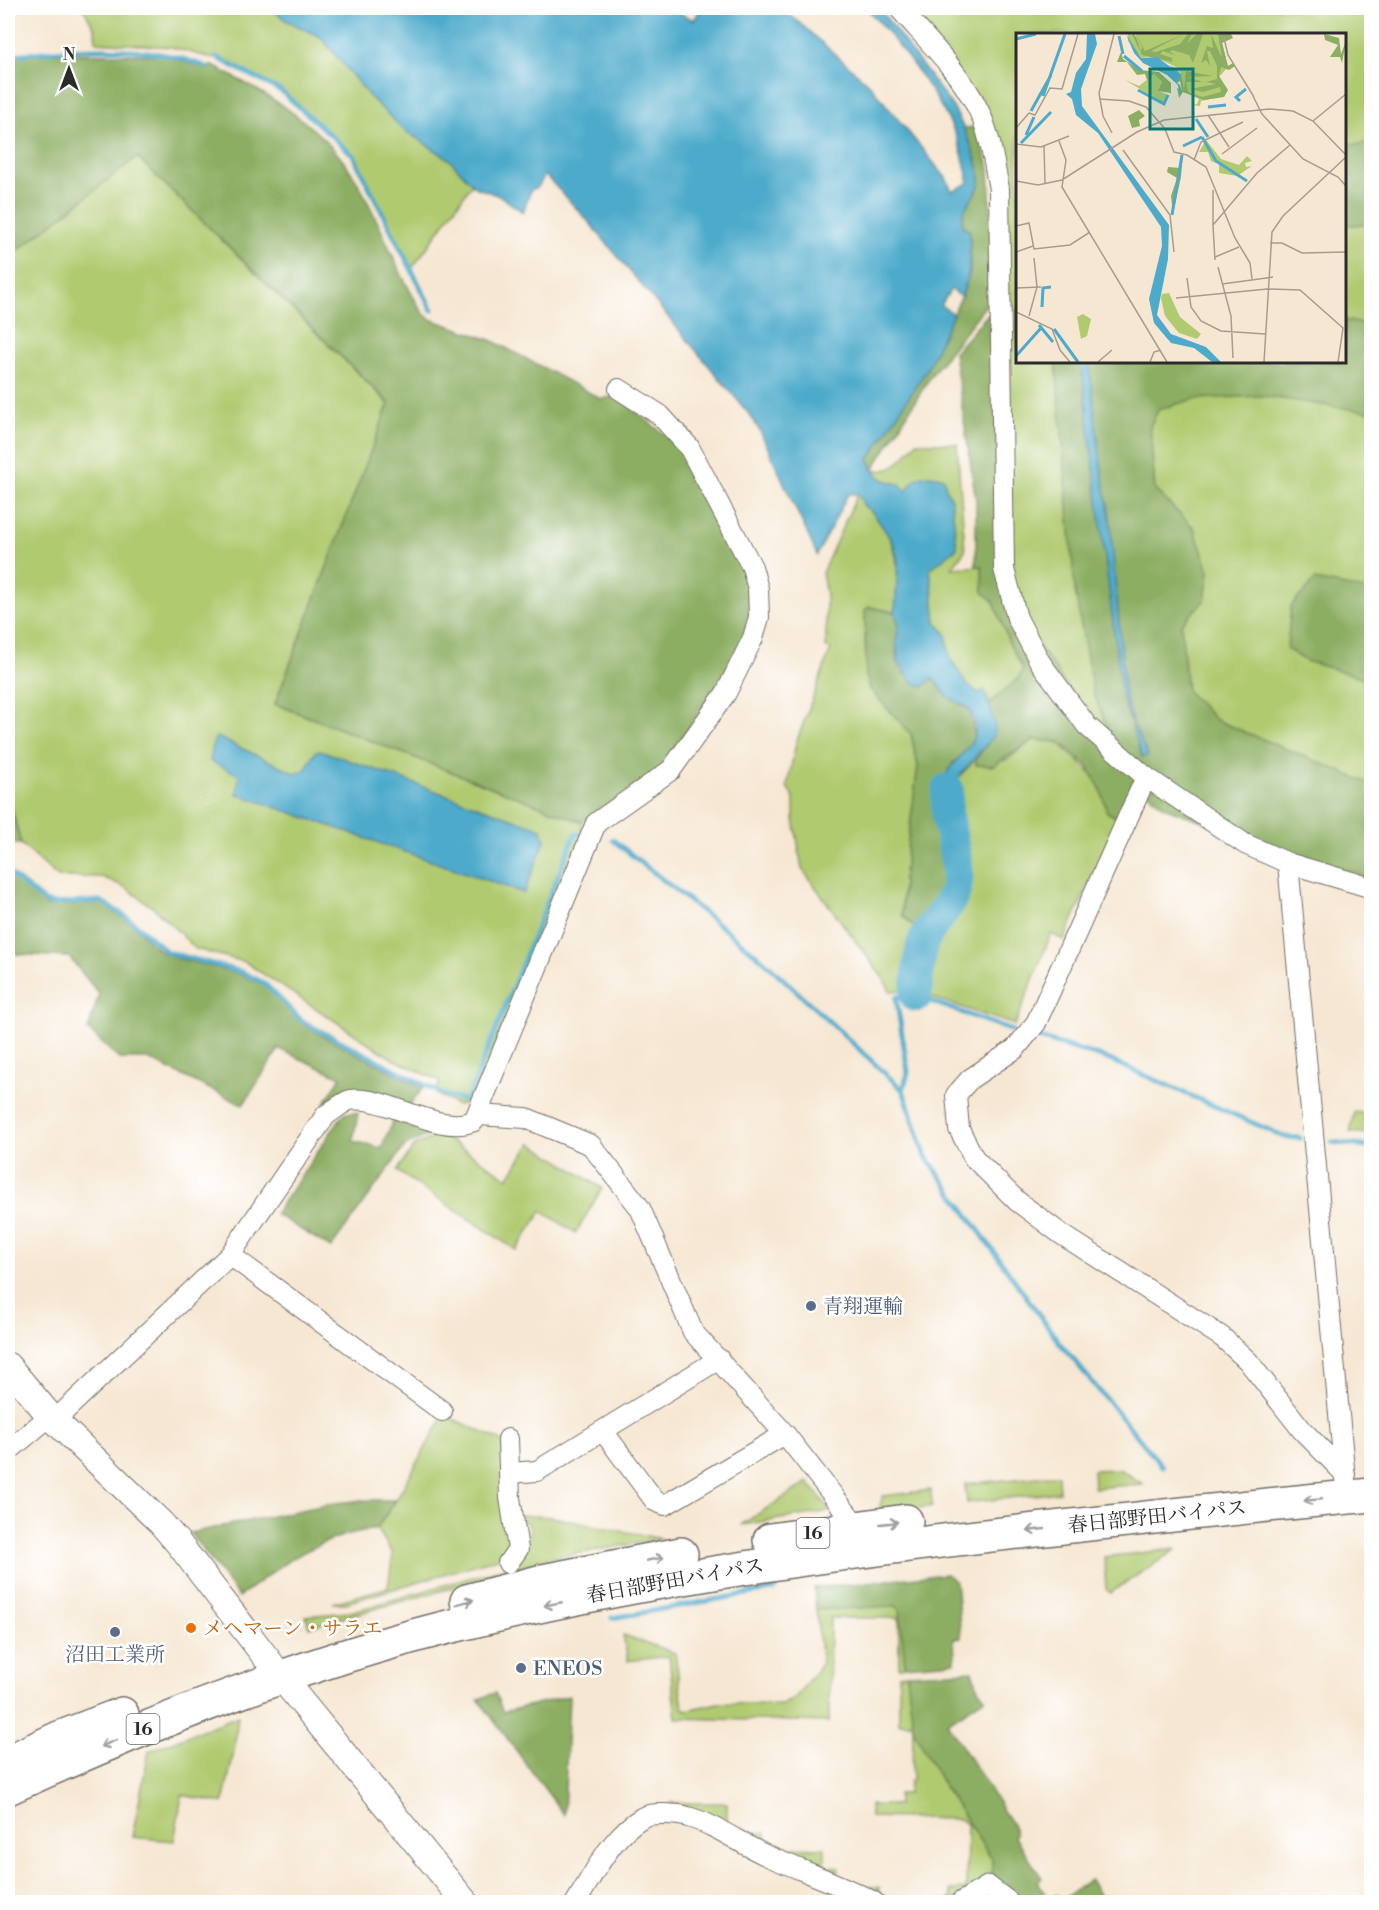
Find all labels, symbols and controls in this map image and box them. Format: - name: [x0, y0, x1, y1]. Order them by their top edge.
- inset map: [1016, 33, 1346, 363]
- north arrow: [39, 39, 99, 99]
- text: N: [63, 45, 76, 65]
- place label: 青翔運輸: [823, 1295, 903, 1320]
- marker: 青翔運輸: [804, 1299, 818, 1313]
- one-way arrow: [1304, 1495, 1324, 1506]
- street label: 春日部野田バイパス: [1067, 1496, 1248, 1539]
- one-way arrow: [878, 1517, 898, 1528]
- road number: 16: [796, 1518, 830, 1548]
- one-way arrow: [1026, 1525, 1046, 1536]
- one-way arrow: [644, 1553, 664, 1564]
- street label: 春日部野田バイパス: [585, 1554, 766, 1609]
- one-way arrow: [455, 1595, 474, 1607]
- one-way arrow: [544, 1599, 563, 1610]
- place label: メヘマーン・サラエ: [203, 1617, 383, 1642]
- marker: メヘマーン・サラエ: [184, 1621, 198, 1635]
- marker: 沼田工業所: [108, 1625, 122, 1639]
- place label: 沼田工業所: [65, 1643, 165, 1668]
- place label: ENEOS: [533, 1657, 602, 1682]
- marker: ENEOS: [514, 1661, 528, 1675]
- road number: 16: [126, 1714, 160, 1744]
- one-way arrow: [100, 1738, 118, 1749]

